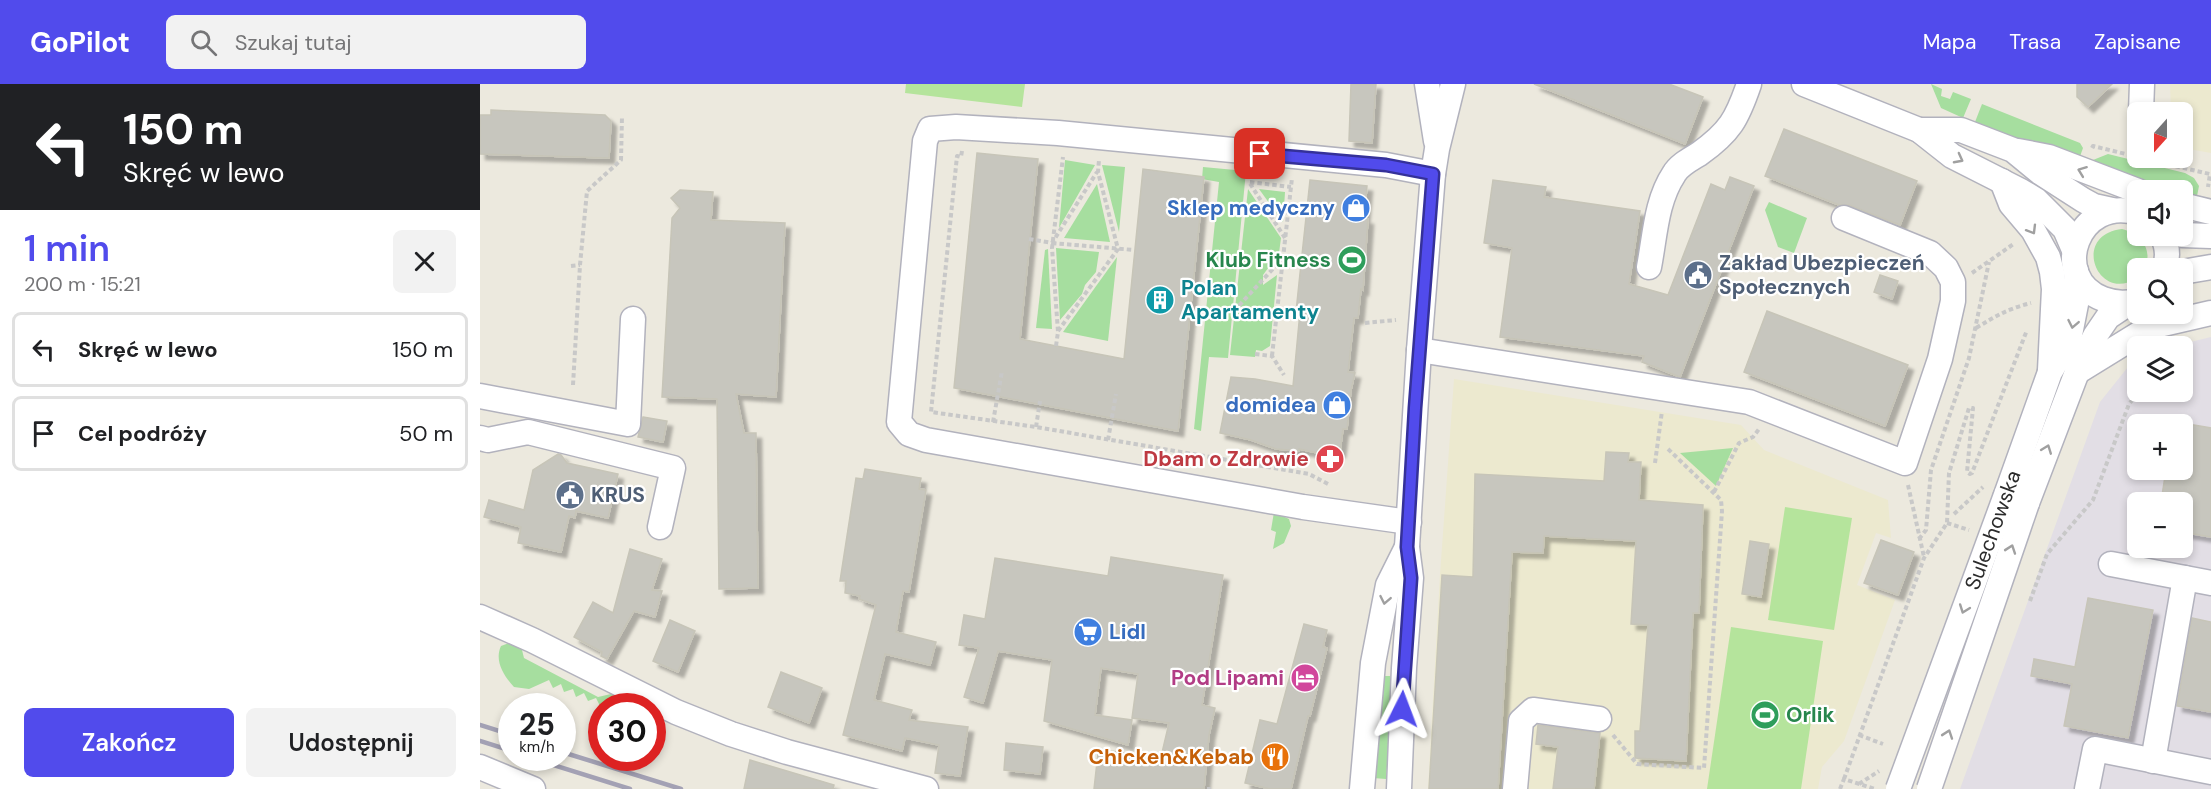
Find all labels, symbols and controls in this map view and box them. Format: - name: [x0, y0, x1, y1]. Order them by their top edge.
- search box: [166, 15, 586, 69]
- text: GoPilot: [30, 24, 130, 61]
- icon: search: [187, 26, 220, 59]
- text: Szukaj tutaj: [235, 28, 352, 57]
- text: Mapa: [1923, 28, 1976, 56]
- text: Trasa: [2009, 28, 2061, 56]
- text: Zapisane: [2094, 28, 2181, 56]
- text: 150 m: [123, 102, 243, 157]
- north arrow: [2127, 102, 2193, 168]
- map controls: [2127, 102, 2193, 558]
- icon: left: [24, 108, 102, 186]
- pin: [1234, 128, 1285, 179]
- icon: arrive: [1243, 137, 1276, 170]
- one-way arrow: [1952, 152, 1963, 163]
- text: Skręć w lewo: [123, 155, 284, 190]
- one-way arrow: [2078, 166, 2088, 179]
- button: sound: [2127, 180, 2193, 246]
- shop icon: Sklep medyczny: [1340, 192, 1372, 224]
- place label: Sklep medyczny: [1167, 194, 1335, 222]
- one-way arrow: [2025, 224, 2037, 234]
- text: 1 min: [24, 225, 110, 272]
- button: close: [393, 230, 456, 293]
- sports icon: Klub Fitness: [1336, 244, 1368, 276]
- place label: Klub Fitness: [1206, 246, 1331, 274]
- place label: Zakład Ubezpieczeń Społecznych: [1719, 249, 1925, 301]
- button: search: [2127, 258, 2193, 324]
- public building icon: Zakład Ubezpieczeń Społecznych: [1682, 259, 1714, 291]
- text: 200 m · 15:21: [24, 271, 141, 297]
- place label: Polan Apartamenty: [1181, 274, 1319, 326]
- building icon: Polan Apartamenty: [1144, 284, 1176, 316]
- one-way arrow: [2067, 320, 2079, 329]
- icon: left: [27, 333, 60, 366]
- text: Skręć w lewo: [78, 335, 218, 364]
- text: 150 m: [392, 335, 453, 364]
- button: layers: [2127, 336, 2193, 402]
- shop icon: domidea: [1321, 389, 1353, 421]
- place label: domidea: [1225, 391, 1316, 419]
- button: +: [2127, 414, 2193, 480]
- icon: arrive: [27, 417, 60, 450]
- text: Cel podróży: [78, 419, 207, 448]
- text: 50 m: [399, 419, 453, 448]
- pharmacy icon: Dbam o Zdrowie: [1314, 443, 1346, 475]
- one-way arrow: [2040, 444, 2053, 454]
- place label: Dbam o Zdrowie: [1143, 445, 1309, 473]
- street label: Sulechowska: [1958, 466, 2028, 594]
- public building icon: KRUS: [554, 479, 586, 511]
- place label: KRUS: [591, 481, 645, 509]
- button: −: [2127, 492, 2193, 558]
- one-way arrow: [2003, 544, 2016, 555]
- one-way arrow: [1379, 595, 1392, 605]
- one-way arrow: [1959, 603, 1971, 614]
- supermarket icon: Lidl: [1072, 616, 1104, 648]
- place label: Lidl: [1109, 618, 1146, 646]
- hotel icon: Pod Lipami: [1289, 662, 1321, 694]
- place label: Pod Lipami: [1171, 664, 1284, 692]
- position arrow: [1370, 677, 1434, 741]
- speed limit sign: 30: [588, 693, 666, 771]
- sports icon: Orlik: [1749, 699, 1781, 731]
- place label: Orlik: [1786, 701, 1835, 729]
- text: 25: [519, 705, 555, 744]
- button: Zakończ: [24, 708, 234, 777]
- button: Udostępnij: [246, 708, 456, 777]
- one-way arrow: [1941, 729, 1953, 740]
- text: km/h: [519, 737, 555, 757]
- restaurant icon: Chicken&Kebab: [1259, 741, 1291, 773]
- place label: Chicken&Kebab: [1088, 743, 1254, 771]

